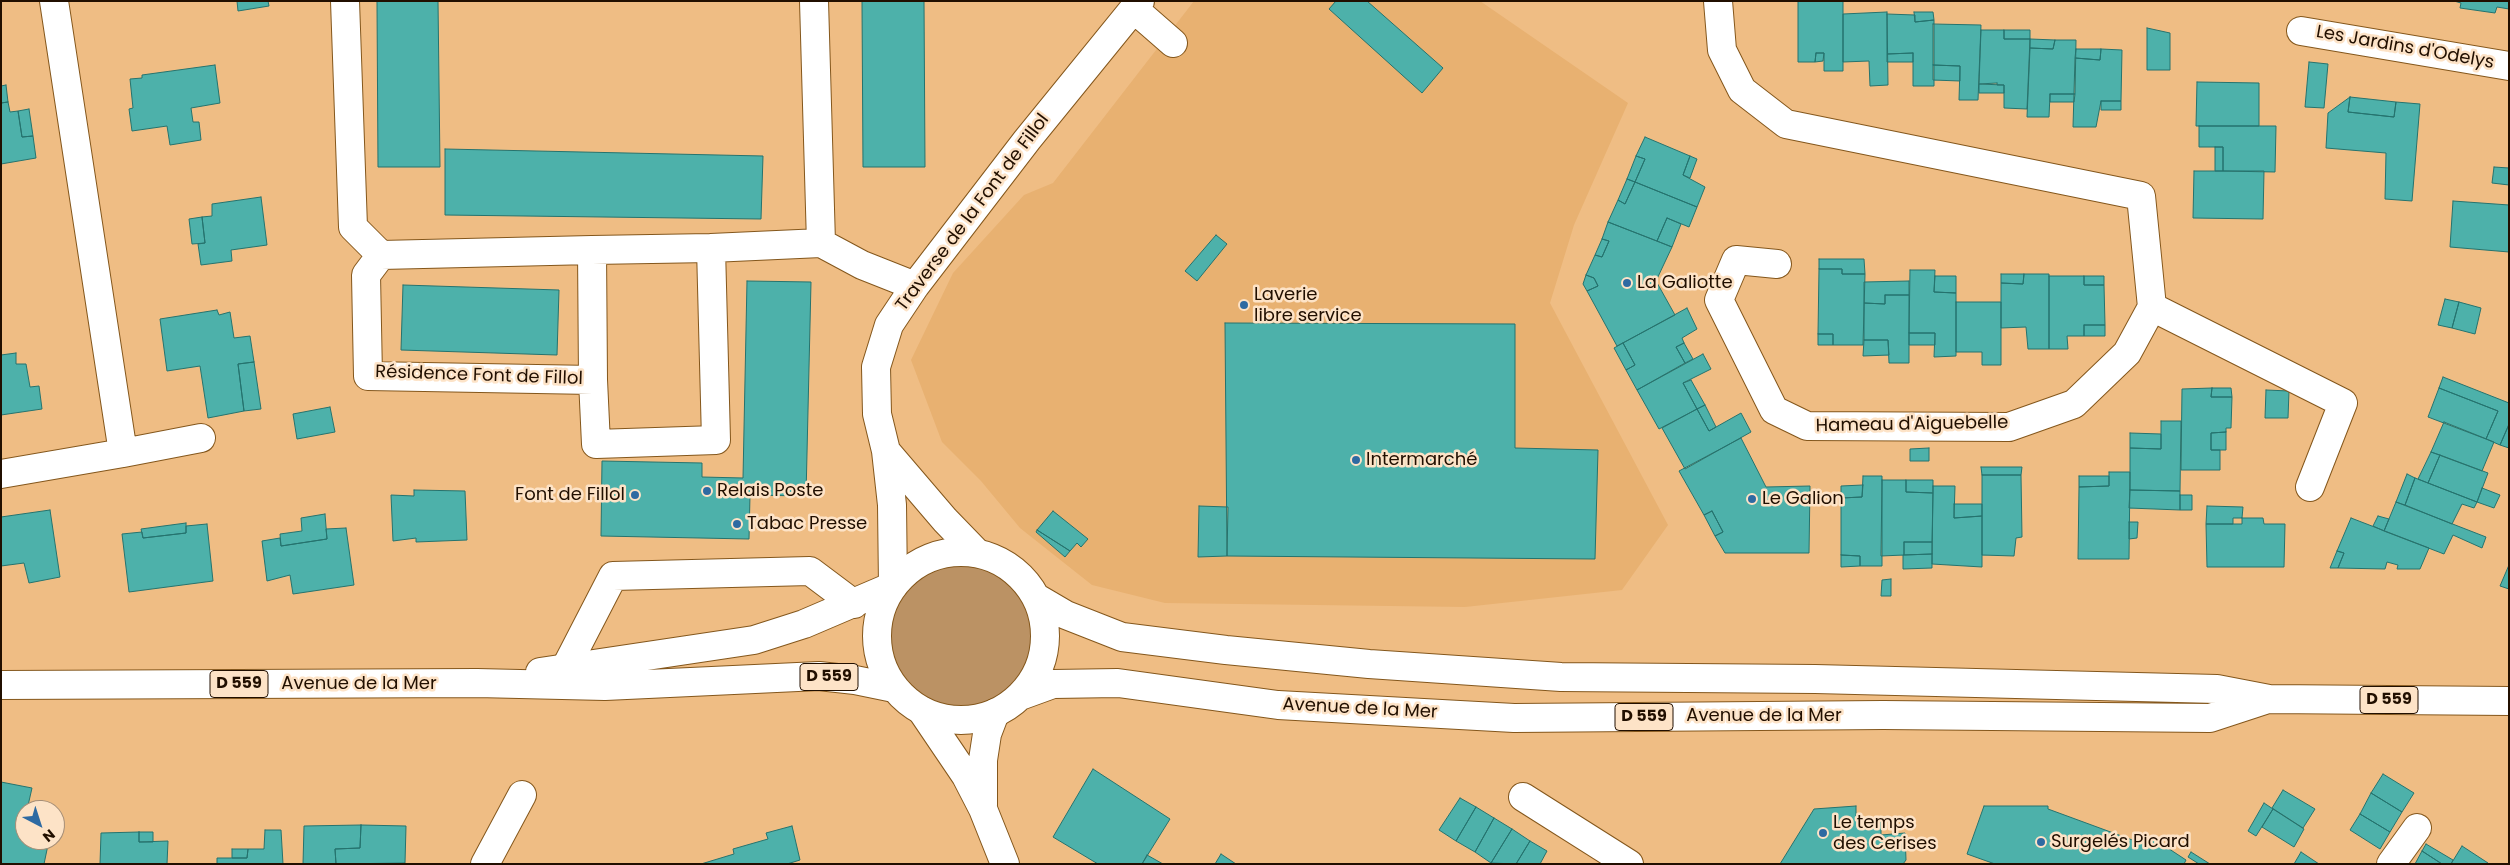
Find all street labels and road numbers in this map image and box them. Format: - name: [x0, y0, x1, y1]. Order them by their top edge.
- street label: Les Jardins d'Odelys: [2314, 22, 2496, 74]
- street label: Traverse de la Font de Fillol: [892, 110, 1054, 316]
- street label: Résidence Font de Fillol: [375, 362, 583, 390]
- street label: Hameau d'Aiguebelle: [1816, 413, 2008, 437]
- road number: D 559: [800, 664, 858, 690]
- road number: D 559: [210, 671, 268, 698]
- street label: Avenue de la Mer: [281, 673, 437, 695]
- road number: D 559: [2360, 686, 2418, 714]
- street label: Avenue de la Mer: [1282, 694, 1438, 724]
- road number: D 559: [1615, 704, 1673, 730]
- street label: Avenue de la Mer: [1686, 705, 1842, 727]

